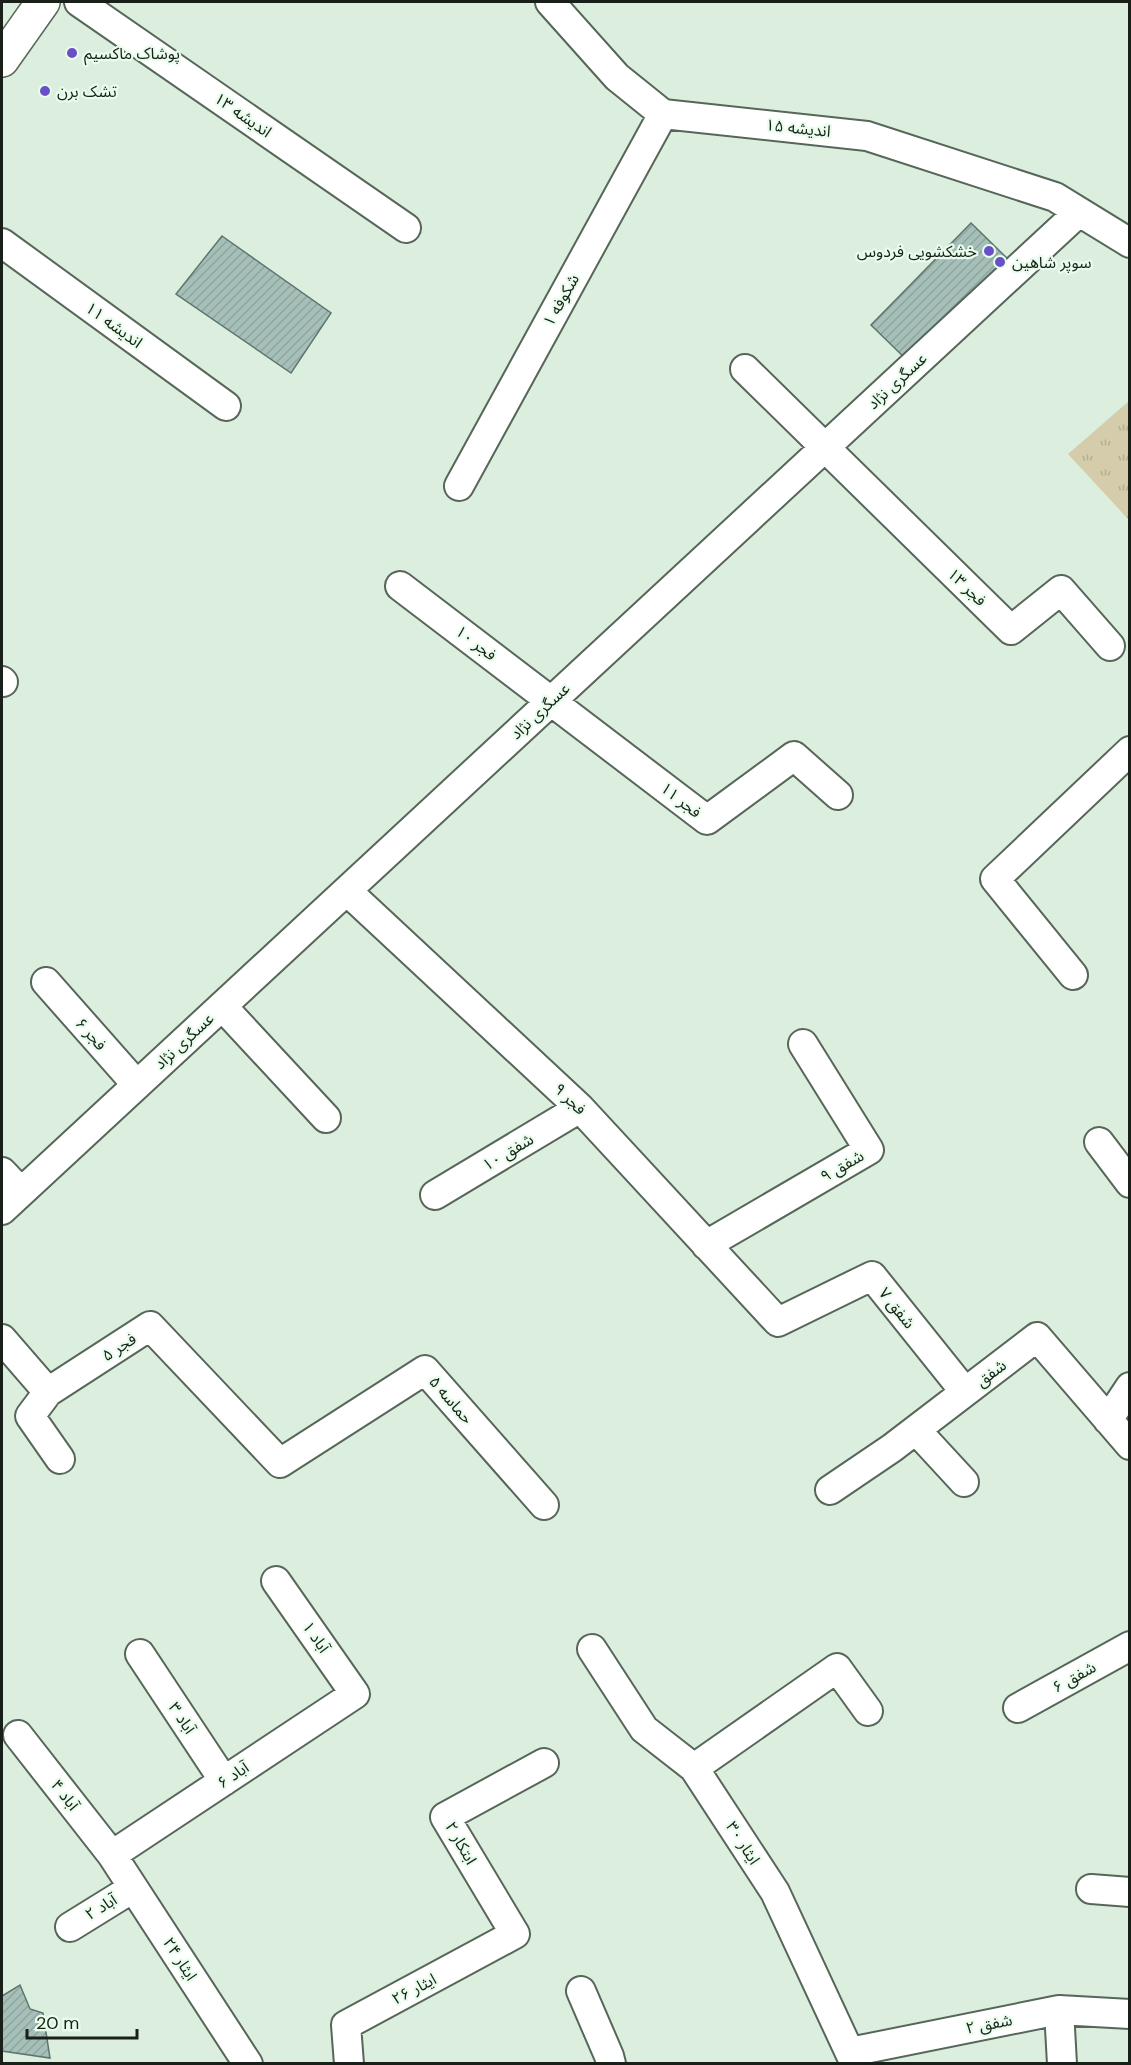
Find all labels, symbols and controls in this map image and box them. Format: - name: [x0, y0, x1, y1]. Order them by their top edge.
- place label: پوشاک ماکسیم: [84, 43, 180, 66]
- marker: پوشاک ماکسیم: [65, 46, 79, 60]
- place label: تشک برن: [57, 81, 117, 102]
- marker: تشک برن: [38, 84, 52, 98]
- street label: اندیشه ١٣: [210, 88, 276, 142]
- street label: اندیشه ۱۵: [764, 114, 832, 142]
- place label: خشکشویی فردوس: [857, 241, 977, 262]
- marker: خشکشویی فردوس: [982, 244, 996, 258]
- place label: سوپر شاهین: [1012, 252, 1092, 273]
- marker: سوپر شاهین: [993, 255, 1007, 269]
- street label: شکوفه ۱: [538, 270, 584, 330]
- street label: اندیشه ۱۱: [81, 297, 147, 353]
- street label: عسگری نژاد: [863, 348, 931, 414]
- street label: فجر ۱۳: [943, 563, 991, 611]
- street label: فجر ۱۰: [451, 621, 501, 665]
- street label: عسگری نژاد: [506, 678, 574, 744]
- street label: فجر ۱۱: [656, 777, 706, 823]
- street label: عسگری نژاد: [150, 1008, 218, 1074]
- street label: فجر ۶: [71, 1013, 111, 1055]
- street label: فجر ۹: [549, 1079, 591, 1119]
- street label: شفق ۱۰: [479, 1129, 537, 1175]
- street label: شفق ۹: [816, 1145, 868, 1187]
- street label: شفق ۷: [874, 1283, 920, 1333]
- street label: فجر ۵: [98, 1328, 140, 1366]
- street label: شفق: [971, 1355, 1011, 1391]
- street label: حماسه ۵: [424, 1372, 478, 1428]
- street label: آباد ۱: [298, 1617, 335, 1658]
- street label: شفق ۶: [1048, 1656, 1100, 1698]
- street label: آباد ۳: [164, 1698, 201, 1739]
- street label: آباد ۶: [213, 1756, 254, 1793]
- street label: آباد ۴: [46, 1775, 84, 1816]
- street label: ایثار ۳۰: [721, 1817, 765, 1869]
- street label: ابتکار ۲: [440, 1818, 482, 1868]
- street label: آباد ۲: [81, 1888, 122, 1925]
- street label: ایثار ۲۴: [158, 1933, 202, 1985]
- street label: ایثار ۲۶: [388, 1969, 440, 2009]
- scale bar: [27, 2002, 136, 2040]
- street label: شفق ۲: [964, 2009, 1014, 2039]
- text: 20 m: [36, 2011, 79, 2035]

